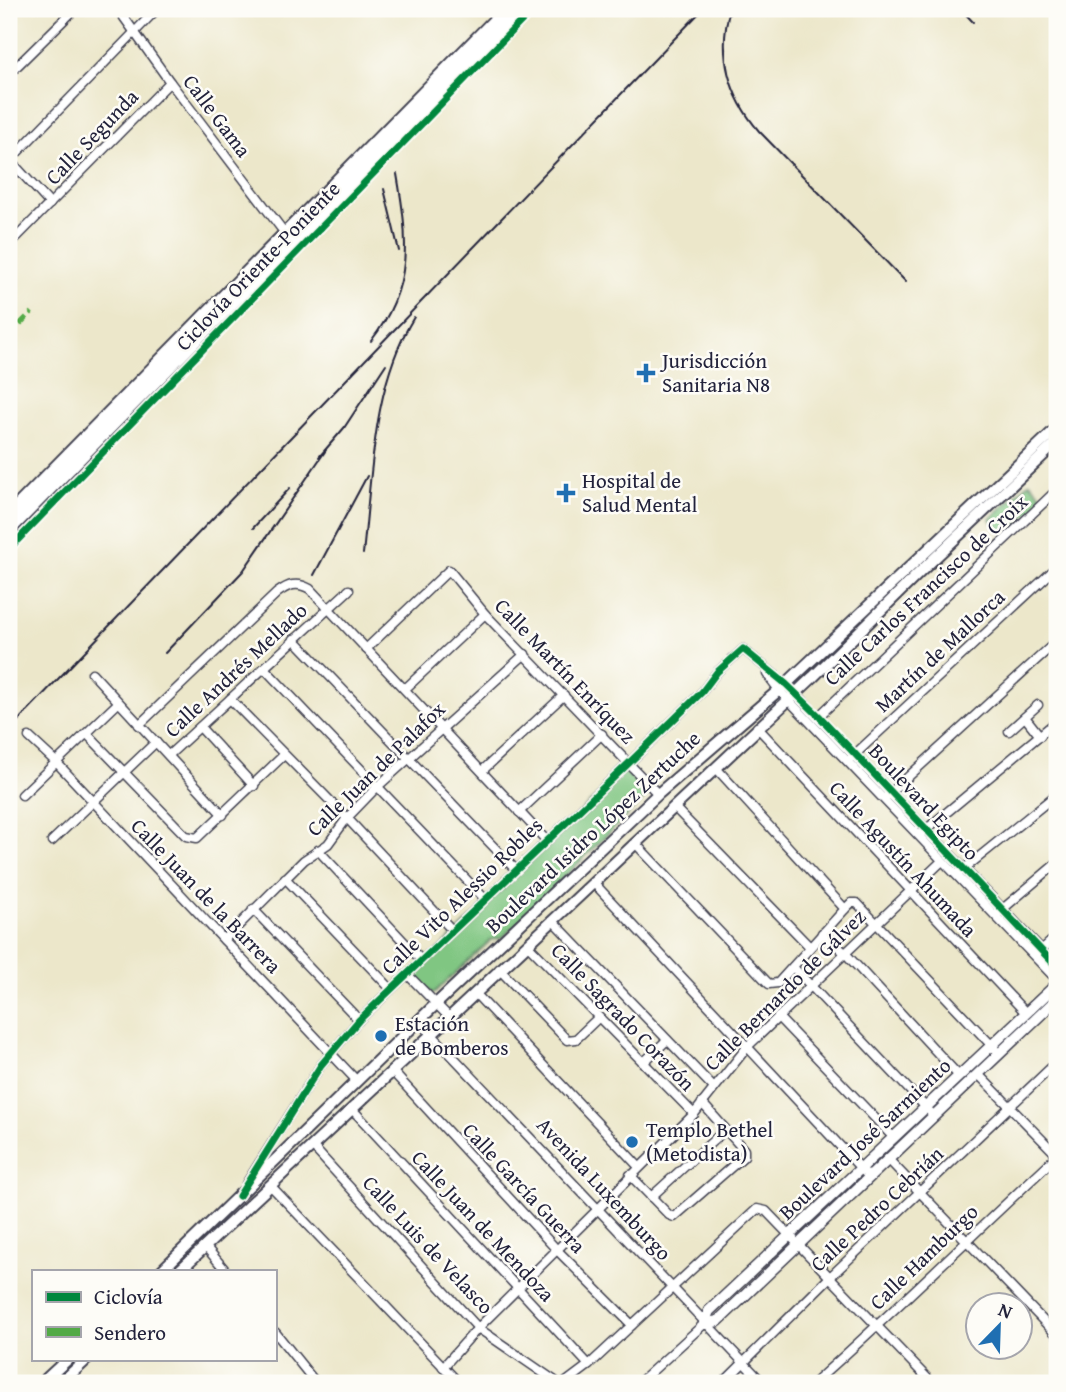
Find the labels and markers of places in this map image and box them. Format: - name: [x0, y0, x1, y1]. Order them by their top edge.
- place label: Jurisdicción Sanitaria N8: [659, 345, 770, 400]
- marker: Jurisdicción Sanitaria N8: [636, 363, 656, 383]
- place label: Hospital de Salud Mental: [582, 465, 697, 520]
- marker: Hospital de Salud Mental: [556, 483, 576, 503]
- place label: Estación de Bomberos: [395, 1008, 509, 1063]
- marker: Estación de Bomberos: [373, 1028, 389, 1044]
- place label: Templo Bethel (Metodista): [646, 1114, 773, 1169]
- marker: Templo Bethel (Metodista): [624, 1134, 640, 1150]

